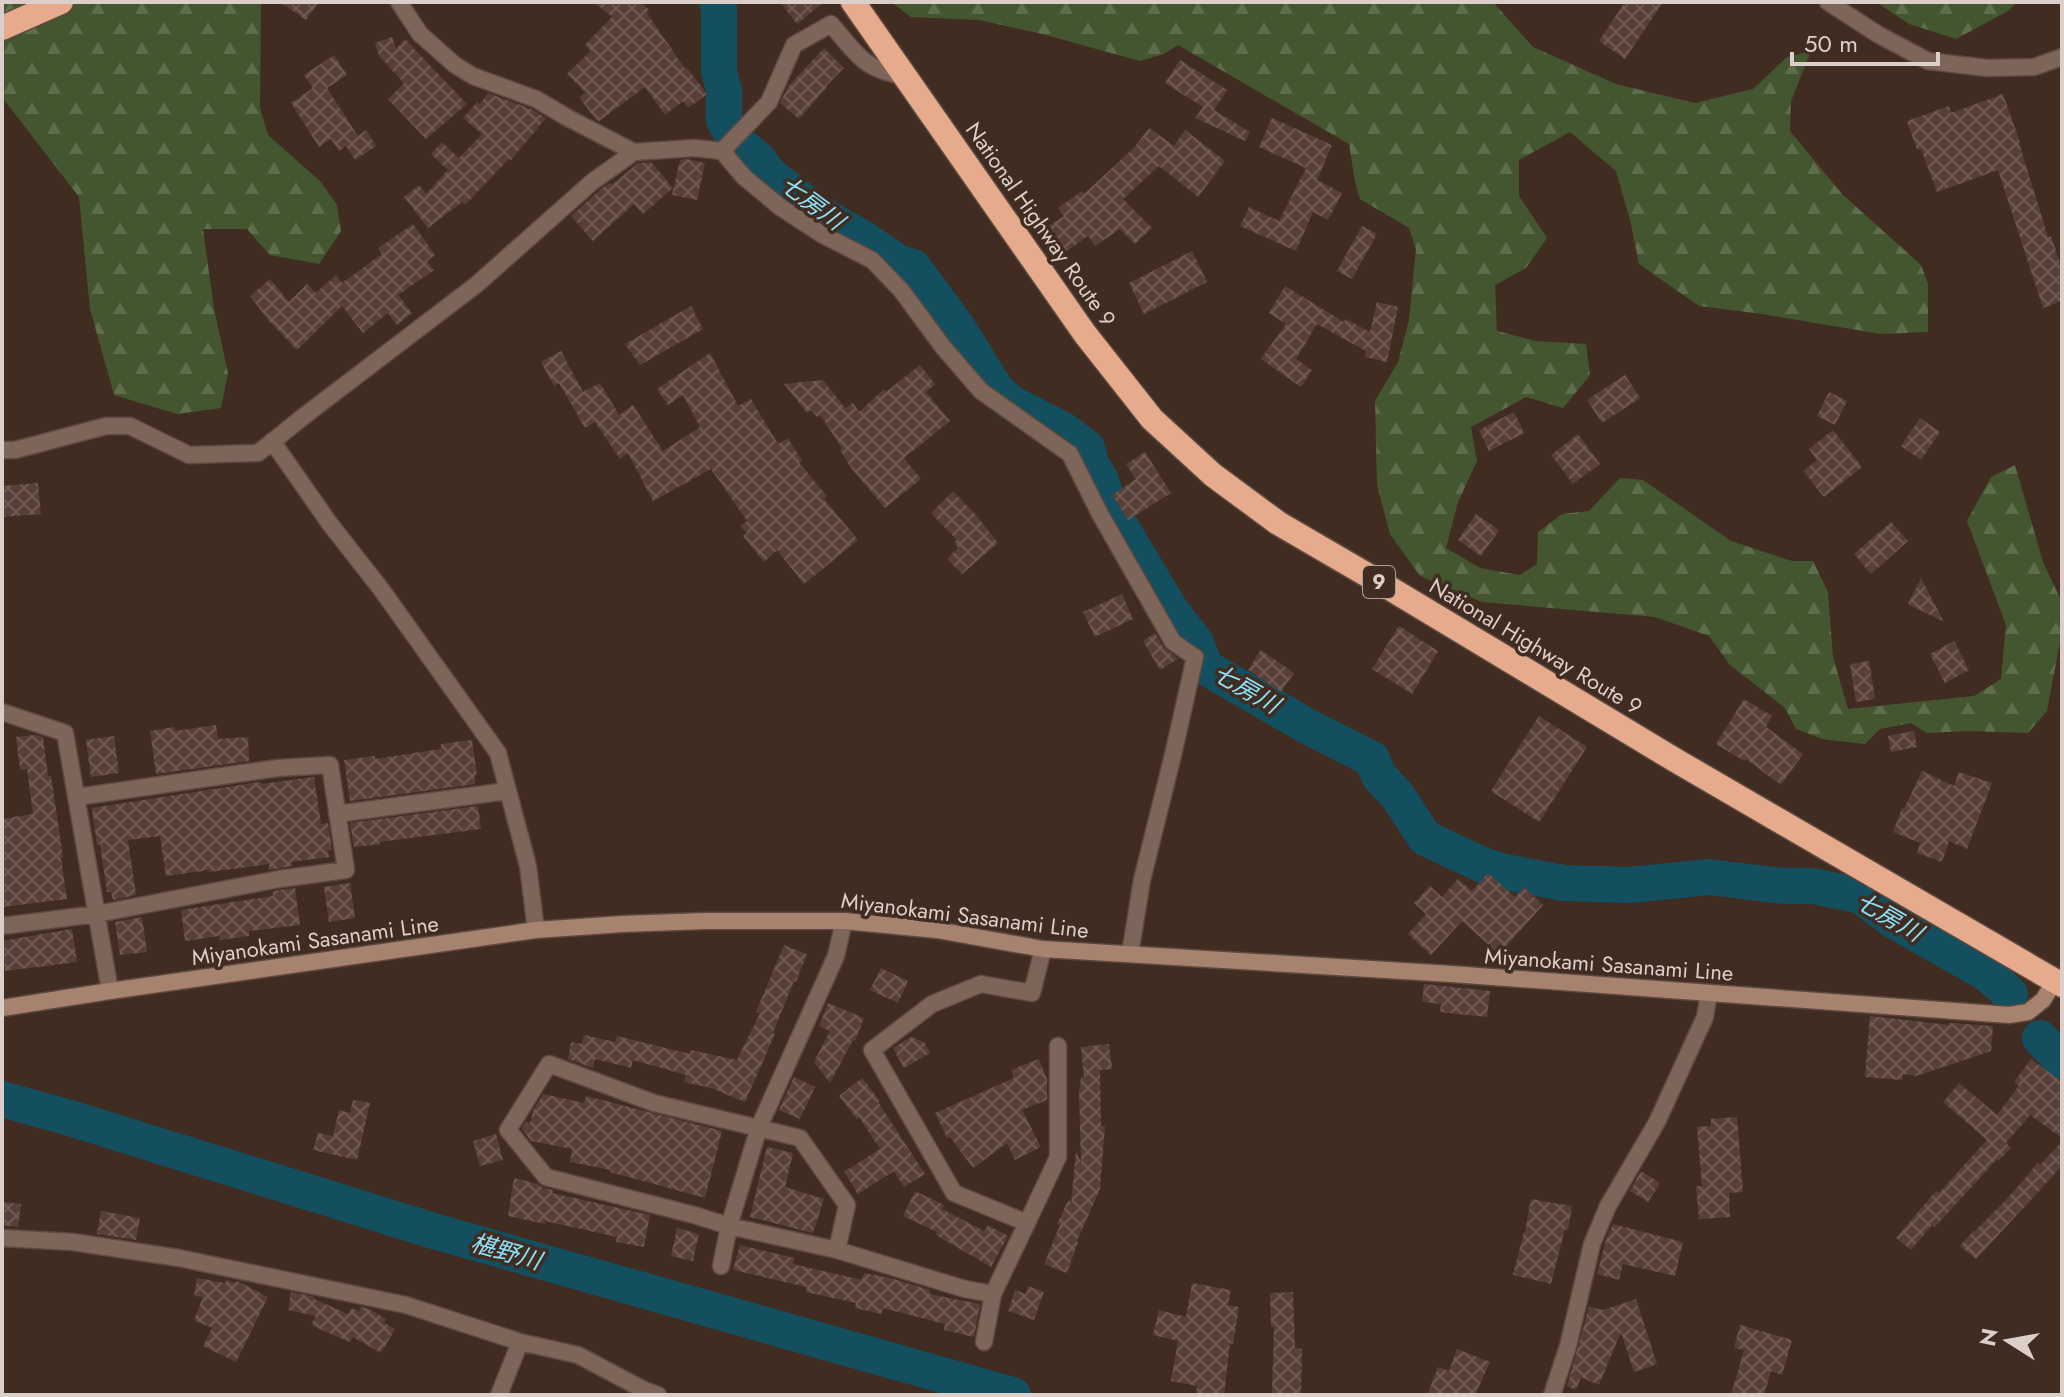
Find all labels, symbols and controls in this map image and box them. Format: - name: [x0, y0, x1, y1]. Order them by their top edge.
- scale bar: [1792, 16, 1938, 66]
- text: 50 m: [1804, 26, 1858, 61]
- street label: National Highway Route 9: [958, 115, 1124, 333]
- water label: 七房川: [773, 167, 854, 240]
- road number: 9: [1363, 566, 1395, 598]
- street label: National Highway Route 9: [1423, 570, 1649, 722]
- water label: 七房川: [1206, 655, 1289, 723]
- water label: 七房川: [1849, 883, 1932, 951]
- street label: Miyanokami Sasanami Line: [839, 884, 1091, 946]
- street label: Miyanokami Sasanami Line: [189, 907, 441, 973]
- street label: Miyanokami Sasanami Line: [1484, 939, 1734, 989]
- water label: 椹野川: [467, 1225, 548, 1279]
- north arrow: [1968, 1301, 2048, 1381]
- text: N: [1971, 1326, 2006, 1349]

